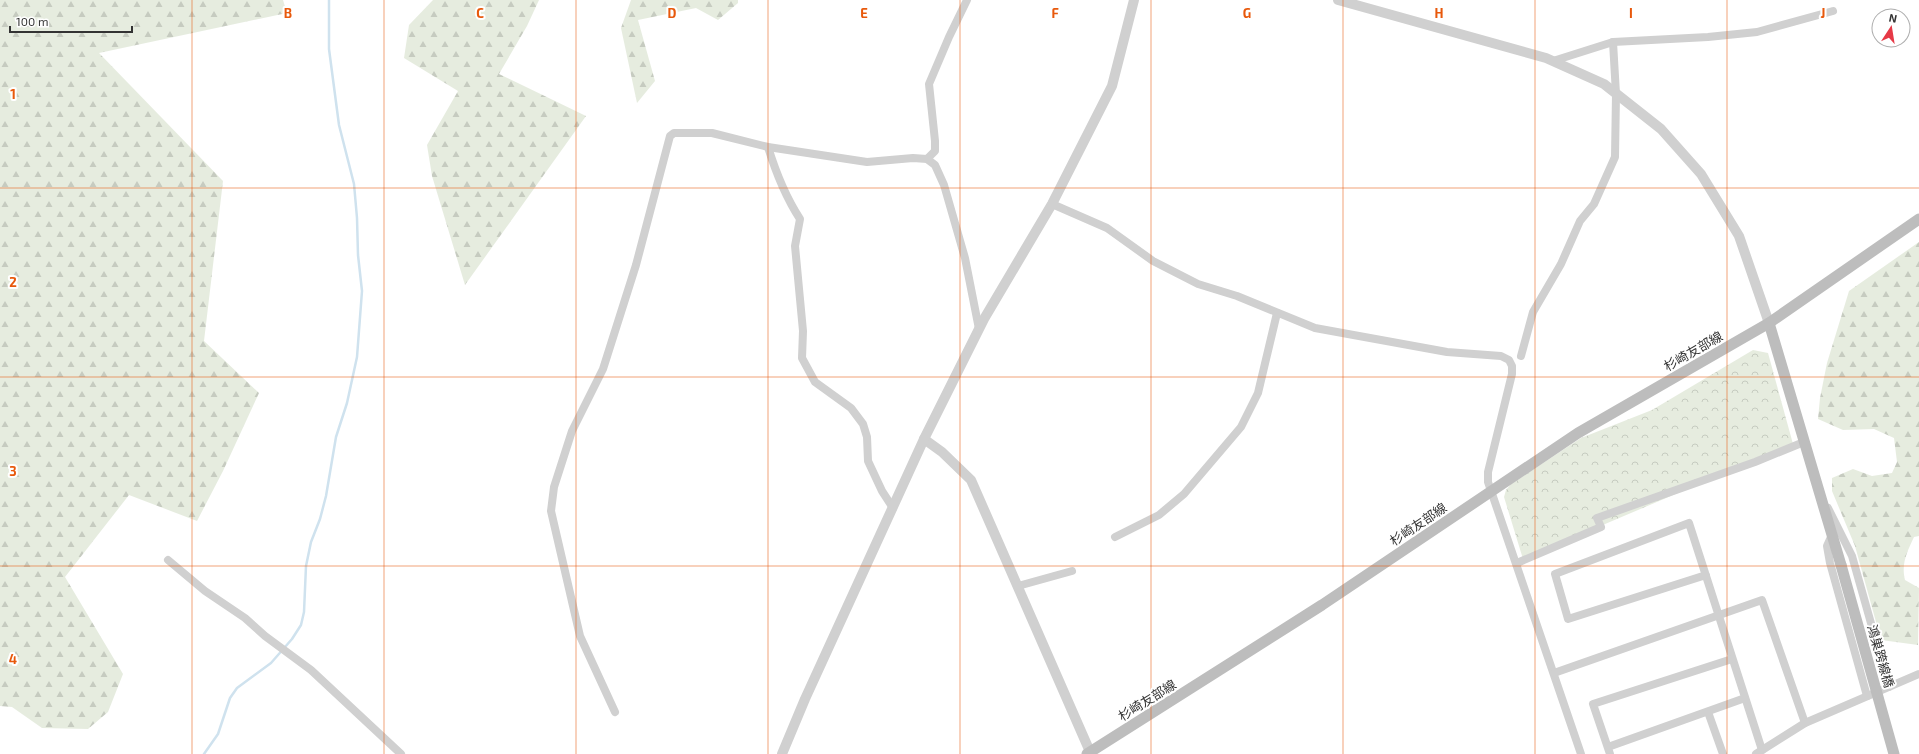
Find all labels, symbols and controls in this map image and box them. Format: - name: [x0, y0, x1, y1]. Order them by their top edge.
- text: B: [284, 5, 292, 21]
- text: C: [476, 5, 484, 21]
- text: D: [668, 5, 677, 21]
- text: E: [860, 5, 868, 21]
- text: F: [1051, 5, 1059, 21]
- text: G: [1243, 5, 1251, 21]
- text: H: [1435, 5, 1444, 21]
- text: I: [1629, 5, 1633, 21]
- text: J: [1821, 5, 1825, 21]
- scale bar: [10, 8, 132, 34]
- north arrow: [1871, 8, 1911, 48]
- text: N: [1888, 11, 1898, 25]
- text: 100 m: [16, 14, 48, 28]
- text: 1: [10, 86, 16, 102]
- text: 2: [9, 274, 17, 290]
- street label: 杉崎友部線: [1661, 328, 1725, 374]
- text: 3: [9, 463, 17, 479]
- street label: 杉崎友部線: [1387, 499, 1449, 549]
- street label: 鴻巣跨線橋: [1864, 623, 1898, 689]
- text: 4: [9, 651, 17, 667]
- street label: 杉崎友部線: [1115, 676, 1179, 724]

